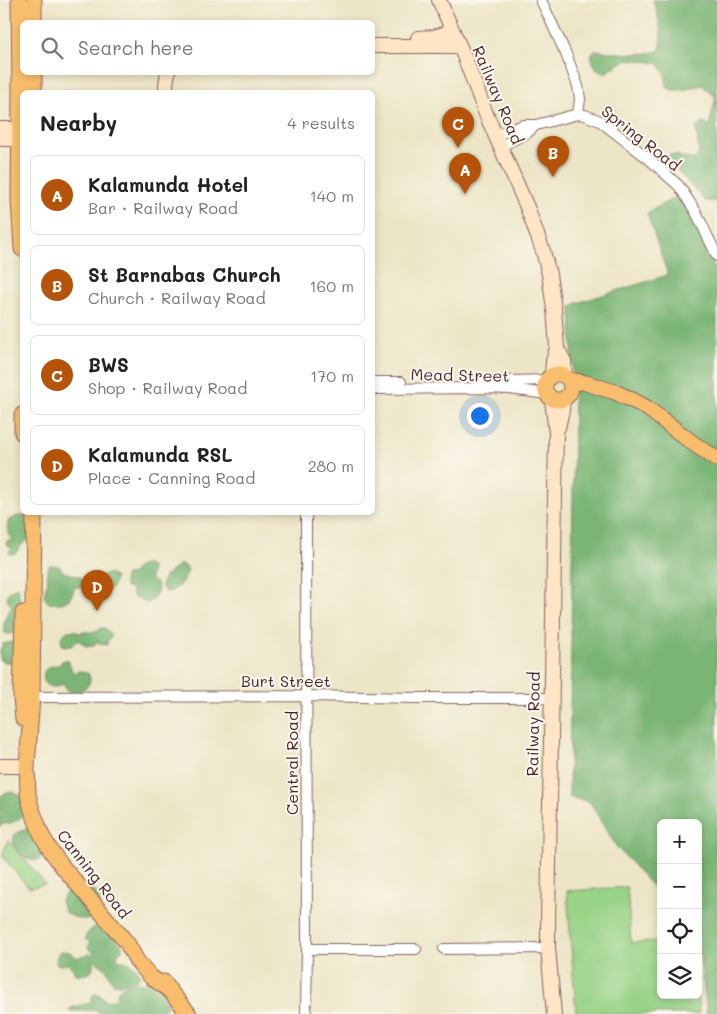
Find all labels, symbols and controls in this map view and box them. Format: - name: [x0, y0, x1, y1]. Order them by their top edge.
- search box: [20, 20, 375, 75]
- icon: search: [38, 34, 66, 62]
- text: Search here: [78, 35, 194, 60]
- street label: Railway Road: [468, 42, 529, 147]
- street label: Spring Road: [597, 100, 685, 175]
- pin: C: [442, 107, 474, 148]
- text: Nearby: [40, 109, 117, 136]
- text: 4 results: [287, 112, 355, 133]
- pin: B: [537, 136, 569, 177]
- pin: A: [449, 153, 481, 194]
- text: Kalamunda Hotel: [88, 172, 248, 197]
- text: A: [51, 185, 63, 206]
- text: 140 m: [310, 185, 354, 206]
- text: Bar · Railway Road: [88, 197, 238, 218]
- text: St Barnabas Church: [88, 262, 281, 287]
- text: B: [52, 275, 62, 296]
- text: 160 m: [309, 275, 354, 296]
- text: Church · Railway Road: [88, 287, 266, 308]
- text: BWS: [88, 352, 129, 377]
- street label: Mead Street: [410, 363, 510, 386]
- text: C: [51, 365, 63, 386]
- text: 170 m: [310, 365, 354, 386]
- text: Shop · Railway Road: [88, 377, 247, 398]
- your location: [467, 403, 493, 429]
- text: Kalamunda RSL: [88, 442, 232, 467]
- text: D: [51, 455, 63, 476]
- text: 280 m: [308, 455, 354, 476]
- text: Place · Canning Road: [88, 467, 255, 488]
- pin: D: [81, 570, 113, 611]
- street label: Burt Street: [241, 670, 331, 691]
- street label: Railway Road: [521, 671, 544, 777]
- street label: Central Road: [281, 711, 302, 815]
- map controls: [657, 819, 702, 999]
- button: +: [657, 819, 702, 864]
- street label: Canning Road: [53, 825, 136, 922]
- button: −: [657, 864, 702, 909]
- button: locate: [657, 909, 702, 954]
- button: layers: [657, 954, 702, 999]

